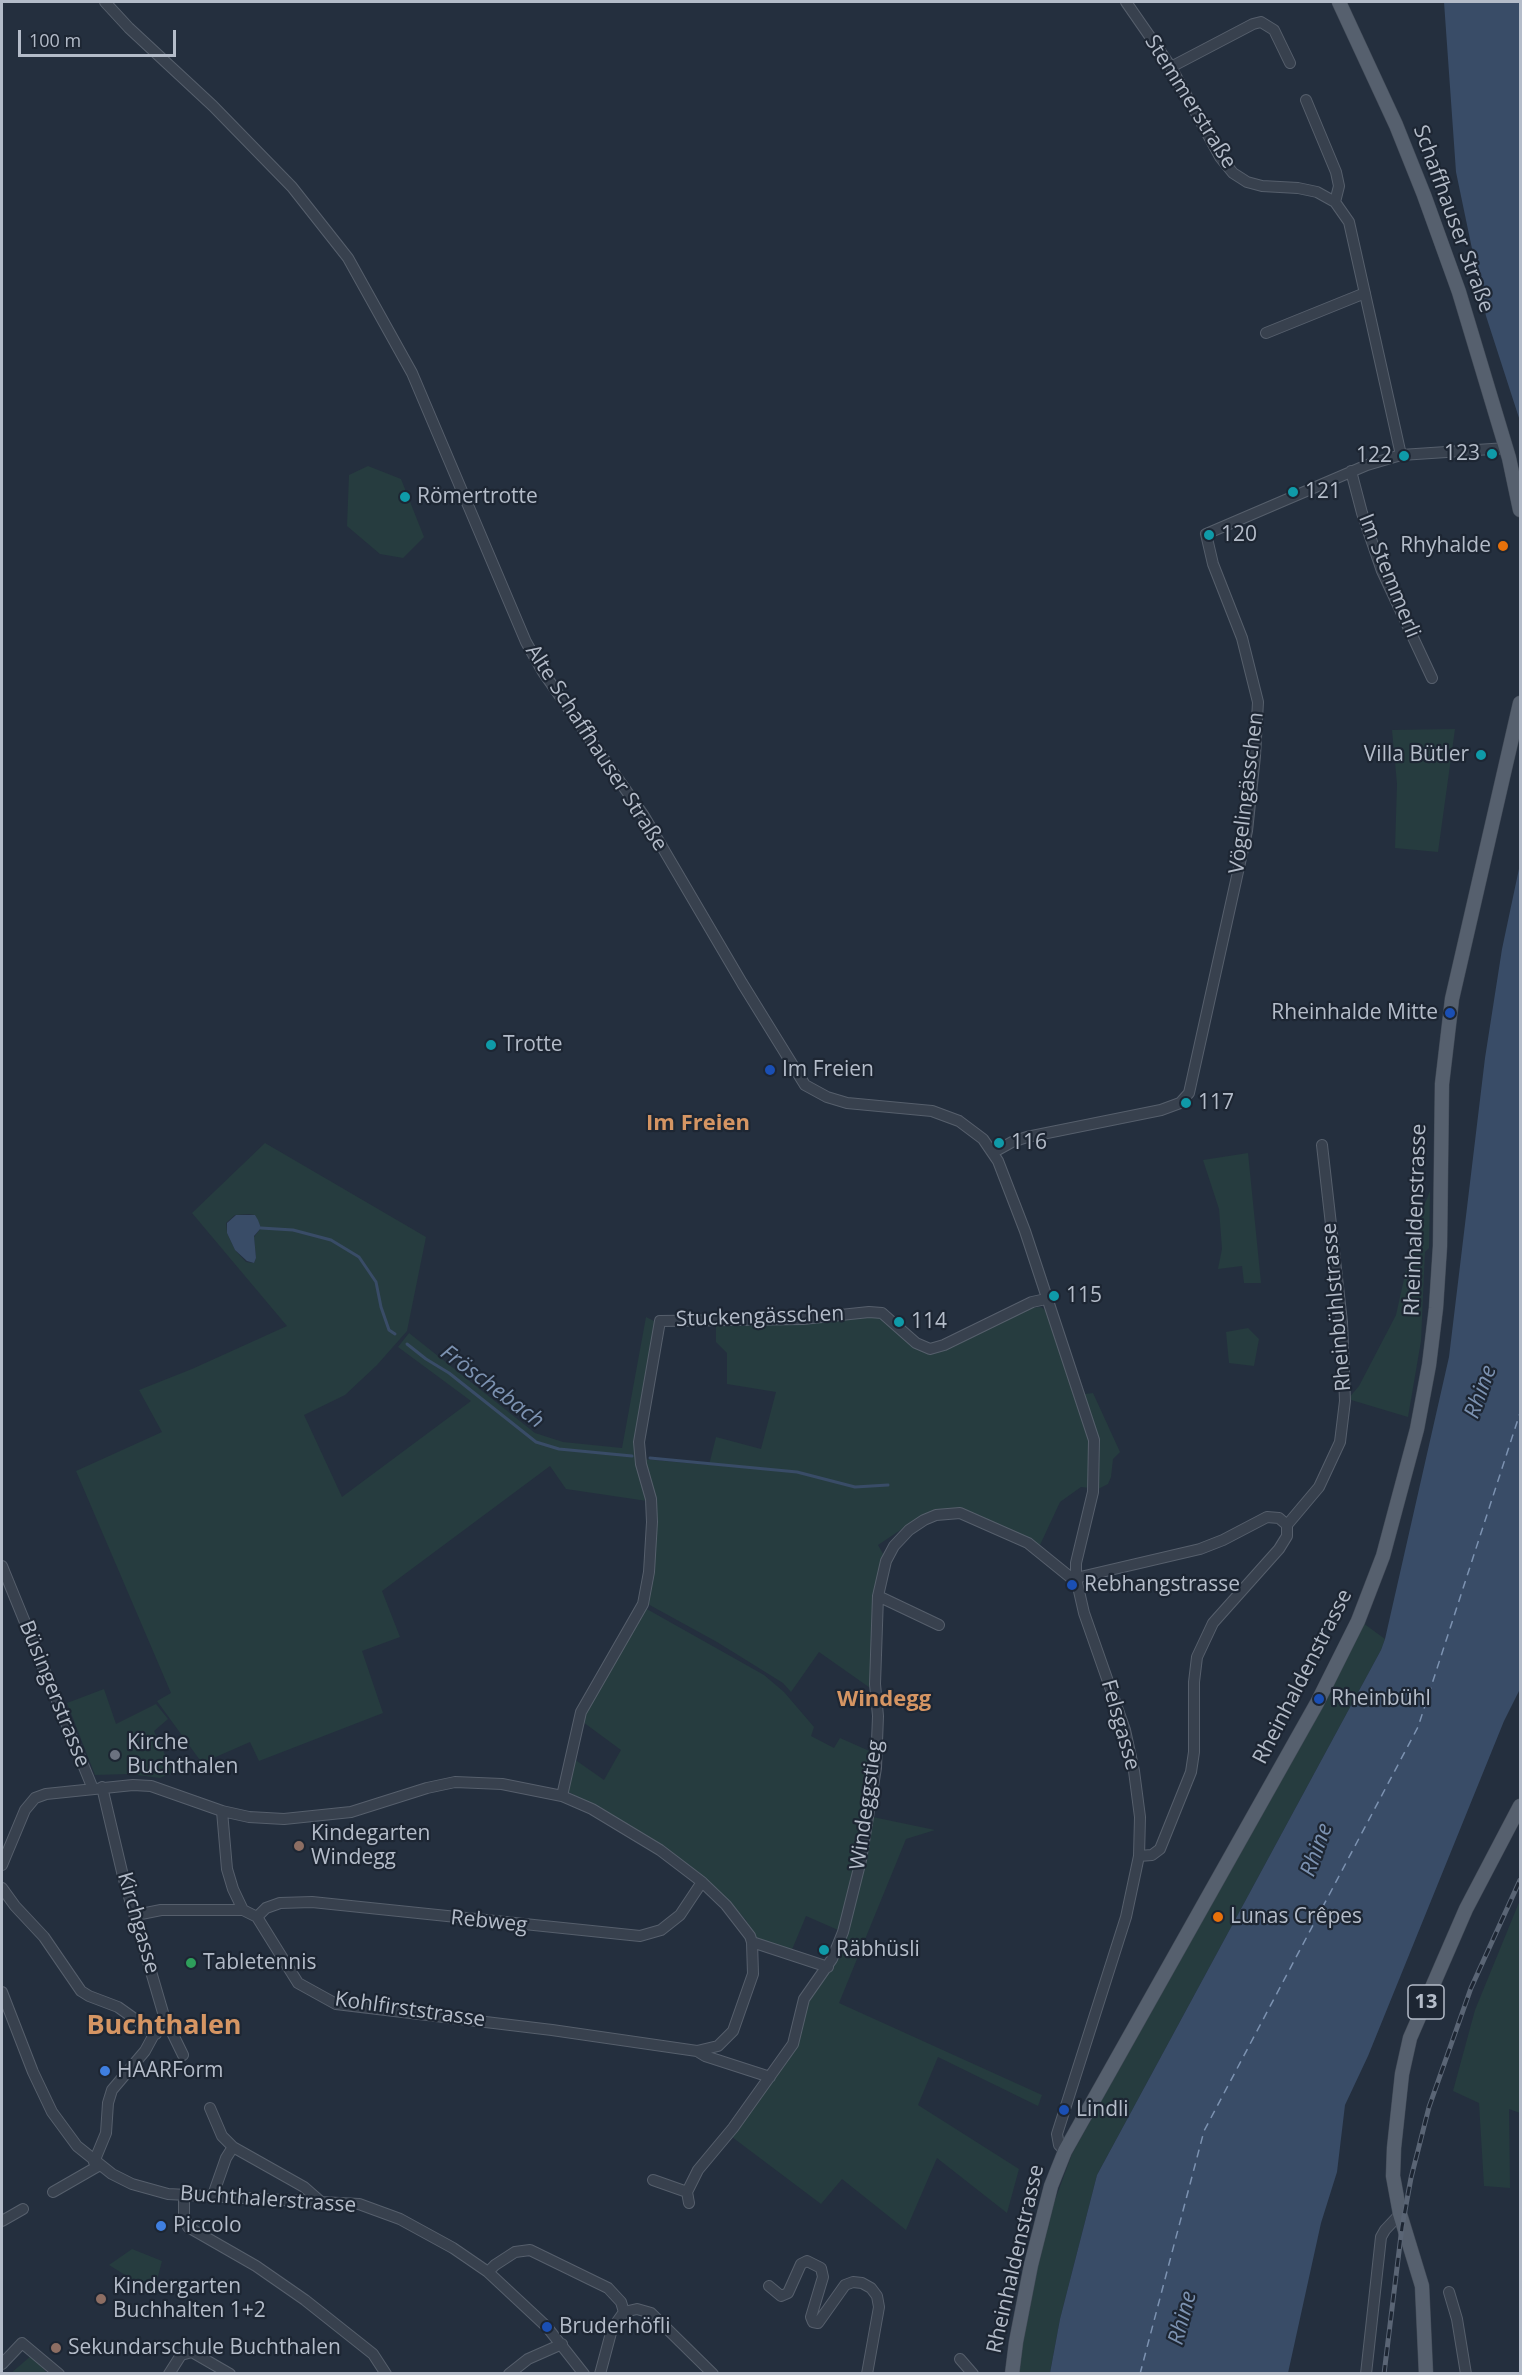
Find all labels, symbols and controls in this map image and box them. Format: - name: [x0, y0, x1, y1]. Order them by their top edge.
- scale bar: [21, 18, 178, 56]
- text: 100 m: [29, 28, 81, 52]
- street label: Stemmerstraße: [1139, 31, 1241, 173]
- street label: Schaffhauser Straße: [1407, 122, 1499, 316]
- place label: 123: [1444, 441, 1480, 467]
- place label: 122: [1356, 443, 1392, 469]
- marker: 123: [1485, 447, 1499, 461]
- marker: 122: [1397, 449, 1411, 463]
- place label: 121: [1305, 479, 1341, 505]
- place label: Römertrotte: [417, 484, 538, 510]
- marker: 121: [1286, 485, 1300, 499]
- marker: Römertrotte: [398, 490, 412, 504]
- street label: Im Stemmerli: [1353, 510, 1425, 642]
- place label: 120: [1221, 522, 1257, 548]
- marker: 120: [1202, 528, 1216, 542]
- place label: Rhyhalde: [1400, 533, 1491, 559]
- marker: Rhyhalde: [1496, 539, 1510, 553]
- street label: Alte Schaffhauser Straße: [520, 640, 672, 856]
- street label: Vögelingässchen: [1225, 711, 1269, 875]
- place label: Villa Bütler: [1364, 742, 1469, 768]
- marker: Villa Bütler: [1474, 748, 1488, 762]
- place label: Rheinhalde Mitte: [1271, 1000, 1438, 1026]
- marker: Rheinhalde Mitte: [1443, 1006, 1457, 1020]
- place label: Trotte: [503, 1032, 563, 1058]
- marker: Trotte: [484, 1038, 498, 1052]
- place label: Im Freien: [782, 1057, 874, 1083]
- marker: Im Freien: [763, 1063, 777, 1077]
- place label: 117: [1198, 1090, 1234, 1116]
- marker: 117: [1179, 1096, 1193, 1110]
- district label: Im Freien: [646, 1111, 750, 1137]
- street label: Rheinhaldenstrasse: [1400, 1123, 1432, 1317]
- place label: 116: [1011, 1130, 1047, 1156]
- marker: 116: [992, 1136, 1006, 1150]
- street label: Rheinbühlstrasse: [1317, 1222, 1357, 1392]
- place label: 115: [1066, 1283, 1102, 1309]
- marker: 115: [1047, 1289, 1061, 1303]
- street label: Stuckengässchen: [675, 1301, 845, 1333]
- place label: 114: [911, 1309, 947, 1335]
- marker: 114: [892, 1315, 906, 1329]
- water label: Fröschebach: [435, 1340, 549, 1434]
- water label: Rhine: [1459, 1362, 1503, 1422]
- place label: Rebhangstrasse: [1084, 1572, 1240, 1598]
- marker: Rebhangstrasse: [1065, 1578, 1079, 1592]
- street label: Rheinhaldenstrasse: [1248, 1585, 1358, 1769]
- street label: Büsingerstrasse: [13, 1617, 95, 1771]
- street label: Felsgasse: [1095, 1677, 1145, 1773]
- place label: Rheinbühl: [1331, 1686, 1431, 1712]
- district label: Windegg: [837, 1687, 931, 1713]
- marker: Rheinbühl: [1312, 1692, 1326, 1706]
- place label: Kirche Buchthalen: [127, 1730, 238, 1780]
- street label: Windeggstieg: [845, 1738, 889, 1872]
- marker: Kirche Buchthalen: [108, 1748, 122, 1762]
- water label: Rhine: [1295, 1820, 1339, 1880]
- place label: Kindegarten Windegg: [311, 1821, 430, 1871]
- marker: Kindegarten Windegg: [292, 1839, 306, 1853]
- street label: Kirchgasse: [111, 1869, 165, 1977]
- place label: Lunas Crêpes: [1230, 1904, 1362, 1930]
- street label: Rebweg: [449, 1905, 529, 1939]
- marker: Lunas Crêpes: [1211, 1910, 1225, 1924]
- place label: Räbhüsli: [836, 1937, 920, 1963]
- marker: Räbhüsli: [817, 1943, 831, 1957]
- place label: Tabletennis: [203, 1950, 317, 1976]
- marker: Tabletennis: [184, 1956, 198, 1970]
- road number: 13: [1408, 1985, 1444, 2019]
- street label: Kohlfirststrasse: [333, 1987, 487, 2033]
- district label: Buchthalen: [86, 2010, 242, 2042]
- place label: HAARForm: [117, 2058, 223, 2084]
- marker: HAARForm: [98, 2064, 112, 2078]
- place label: Lindli: [1076, 2097, 1129, 2123]
- marker: Lindli: [1057, 2103, 1071, 2117]
- street label: Rheinhaldenstrasse: [982, 2162, 1050, 2356]
- street label: Buchthalerstrasse: [179, 2181, 357, 2219]
- place label: Piccolo: [173, 2213, 242, 2239]
- marker: Piccolo: [154, 2219, 168, 2233]
- place label: Kindergarten Buchhalten 1+2: [113, 2274, 266, 2324]
- water label: Rhine: [1163, 2288, 1203, 2348]
- marker: Kindergarten Buchhalten 1+2: [94, 2292, 108, 2306]
- place label: Bruderhöfli: [559, 2314, 670, 2340]
- marker: Bruderhöfli: [540, 2320, 554, 2334]
- place label: Sekundarschule Buchthalen: [68, 2335, 341, 2361]
- marker: Sekundarschule Buchthalen: [49, 2341, 63, 2355]

